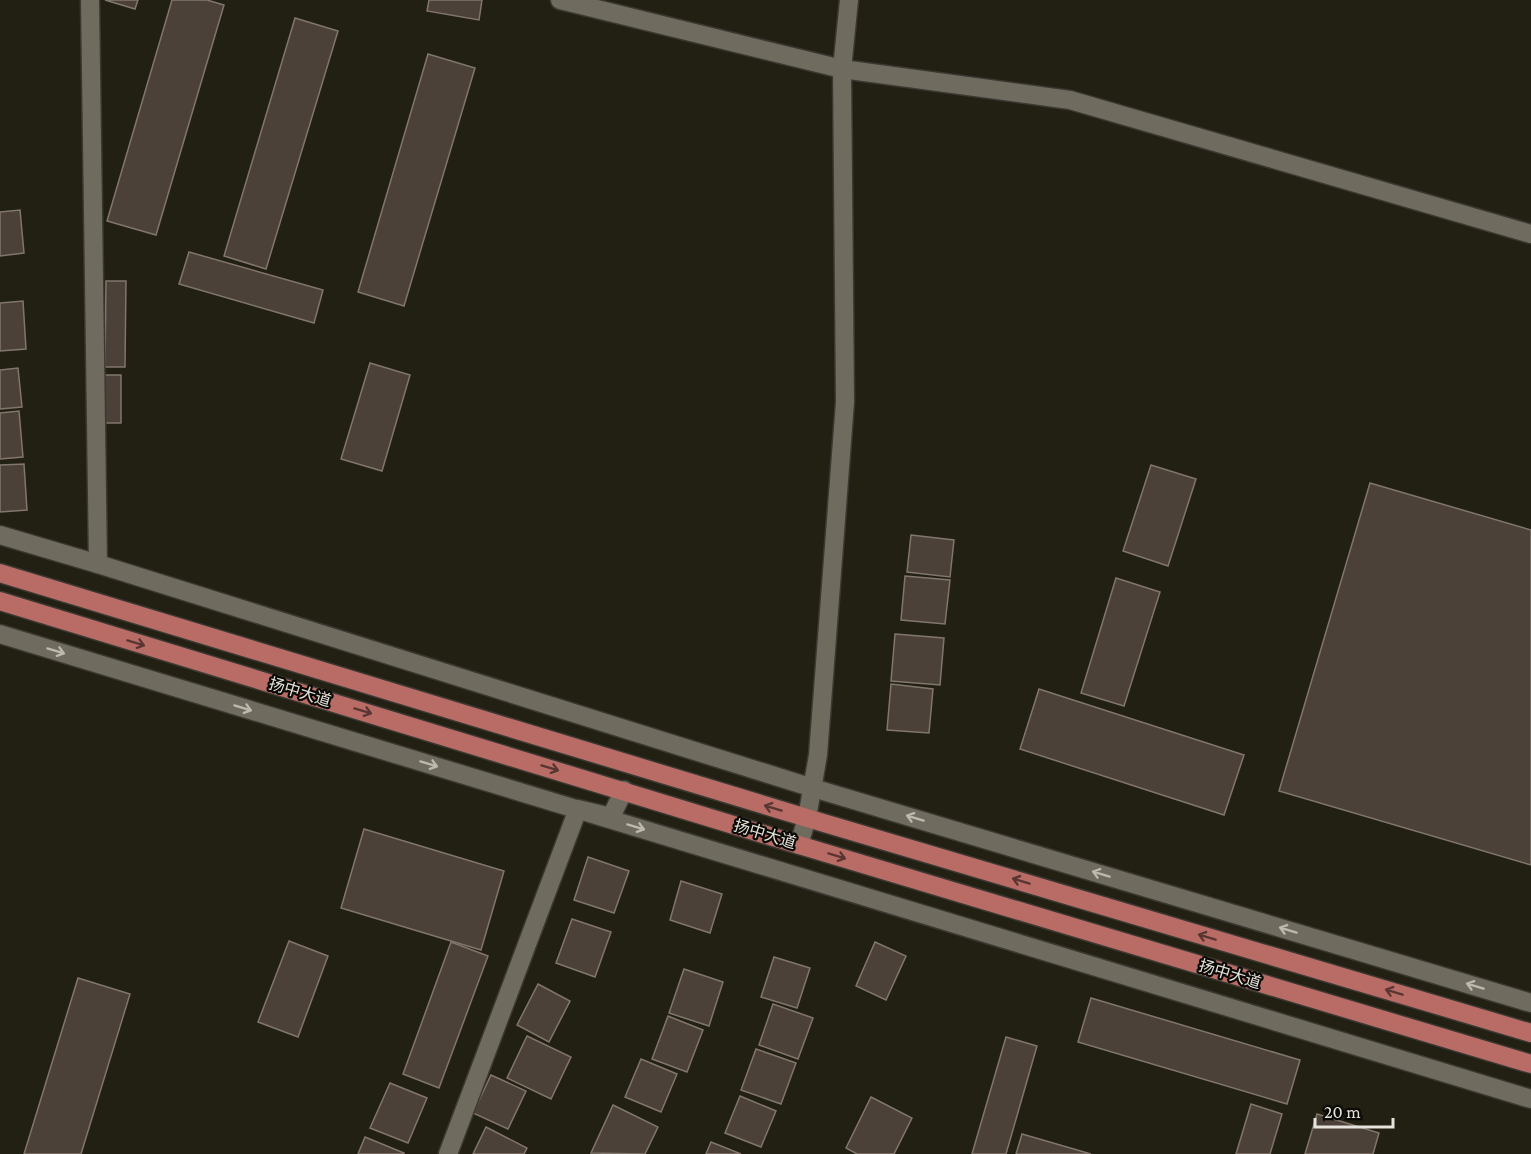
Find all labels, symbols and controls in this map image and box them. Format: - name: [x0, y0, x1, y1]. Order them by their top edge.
- one-way arrow: [126, 638, 145, 649]
- one-way arrow: [46, 646, 65, 657]
- street label: 扬中大道: [267, 675, 333, 709]
- one-way arrow: [233, 703, 252, 714]
- one-way arrow: [353, 706, 372, 717]
- one-way arrow: [419, 759, 438, 770]
- one-way arrow: [540, 763, 559, 774]
- one-way arrow: [764, 802, 783, 813]
- one-way arrow: [905, 812, 924, 823]
- street label: 扬中大道: [732, 817, 798, 851]
- one-way arrow: [626, 822, 645, 833]
- one-way arrow: [827, 851, 846, 862]
- one-way arrow: [1092, 868, 1111, 879]
- one-way arrow: [1012, 875, 1031, 886]
- one-way arrow: [1279, 924, 1298, 935]
- one-way arrow: [1198, 931, 1217, 942]
- street label: 扬中大道: [1197, 957, 1263, 991]
- one-way arrow: [1466, 980, 1485, 991]
- one-way arrow: [1385, 986, 1404, 997]
- scale bar: [1315, 1091, 1393, 1129]
- text: 20 m: [1324, 1102, 1361, 1122]

